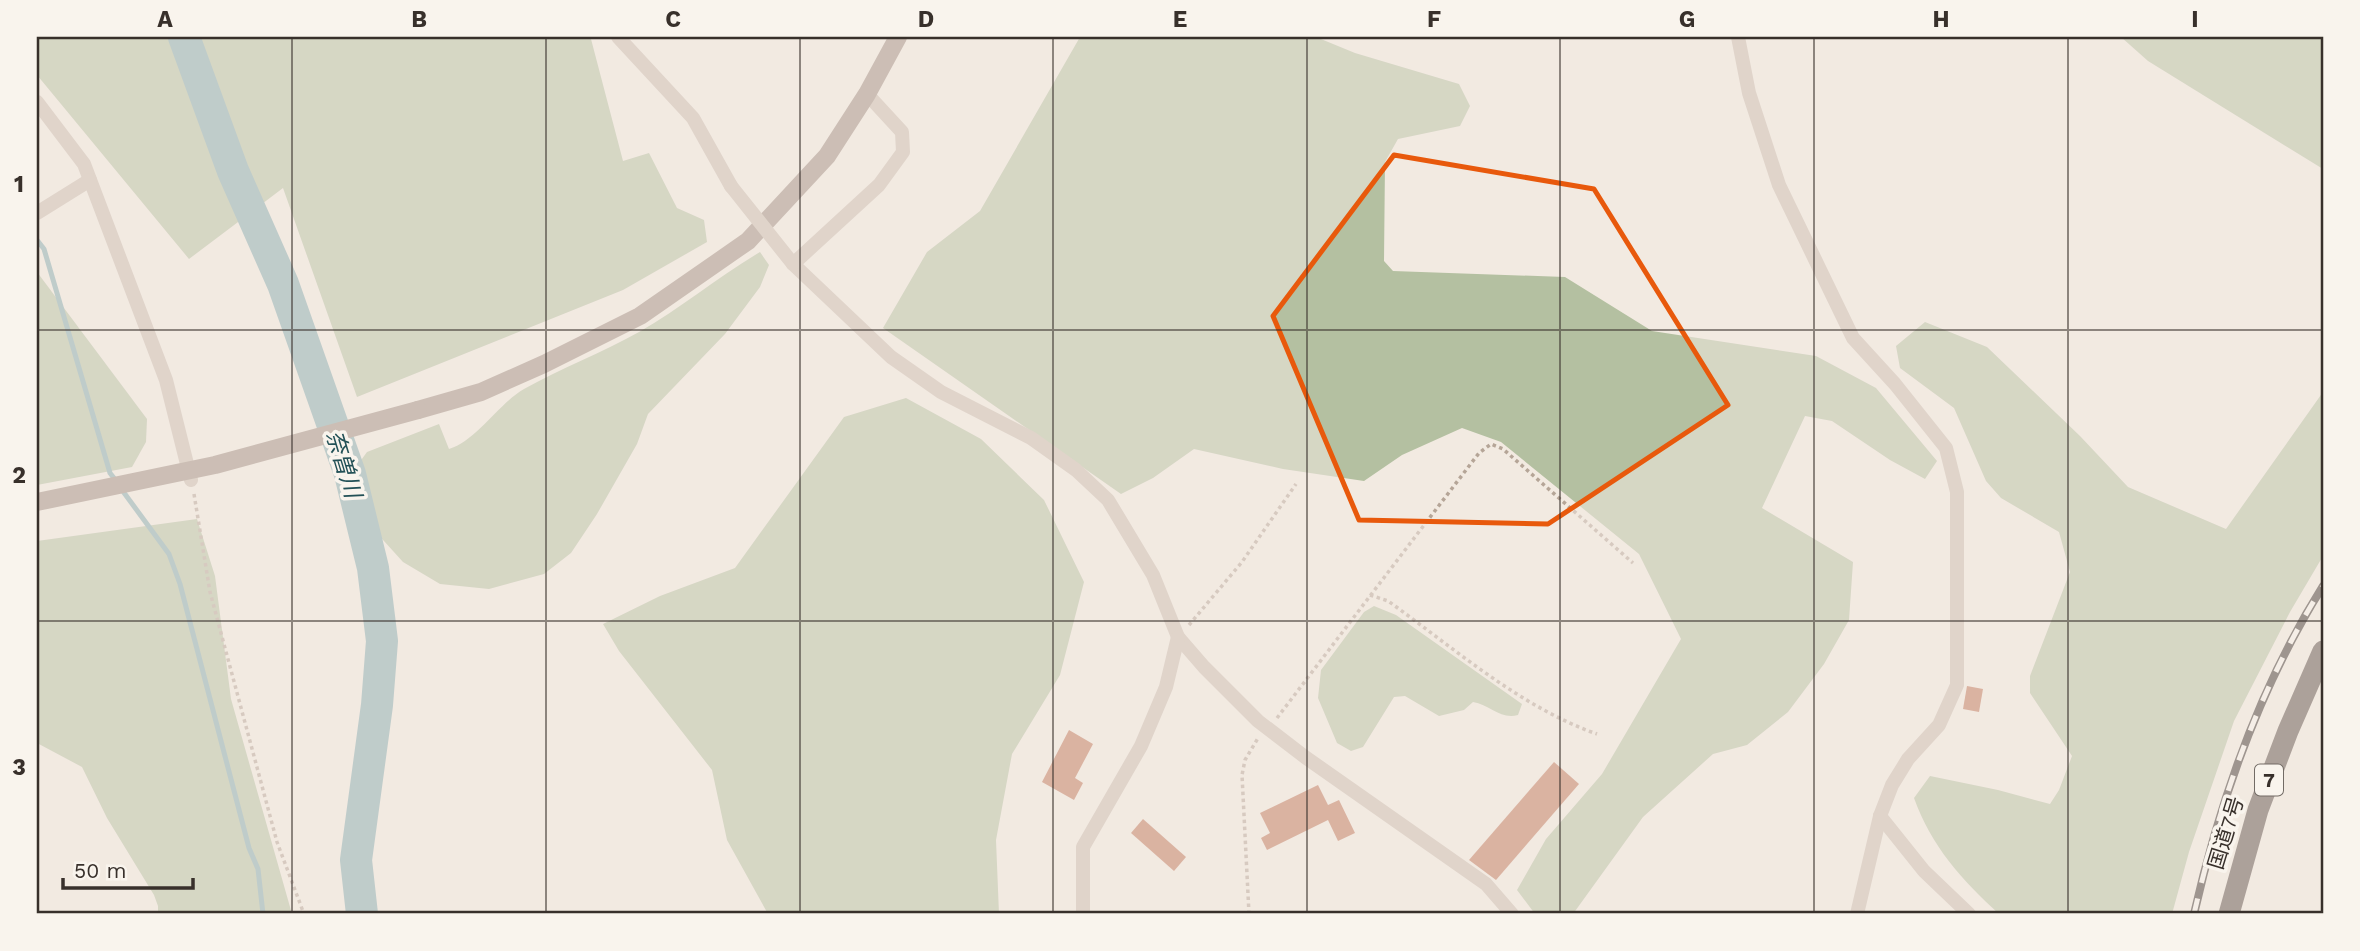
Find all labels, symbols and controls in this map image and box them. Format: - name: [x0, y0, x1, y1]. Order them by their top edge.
- text: A: [157, 6, 173, 33]
- text: B: [411, 6, 427, 33]
- text: C: [665, 6, 681, 33]
- text: D: [918, 6, 934, 33]
- text: E: [1173, 6, 1187, 33]
- text: F: [1427, 6, 1441, 33]
- text: G: [1679, 6, 1695, 33]
- text: H: [1932, 6, 1950, 33]
- text: I: [2191, 6, 2199, 33]
- text: 1: [14, 171, 24, 198]
- water label: 奈曽川: [321, 427, 367, 504]
- text: 2: [12, 462, 26, 489]
- text: 3: [12, 754, 26, 781]
- road number: 7: [2255, 764, 2283, 796]
- street label: 国道7号: [2203, 793, 2248, 872]
- scale bar: [63, 846, 192, 890]
- text: 50 m: [74, 858, 126, 883]

